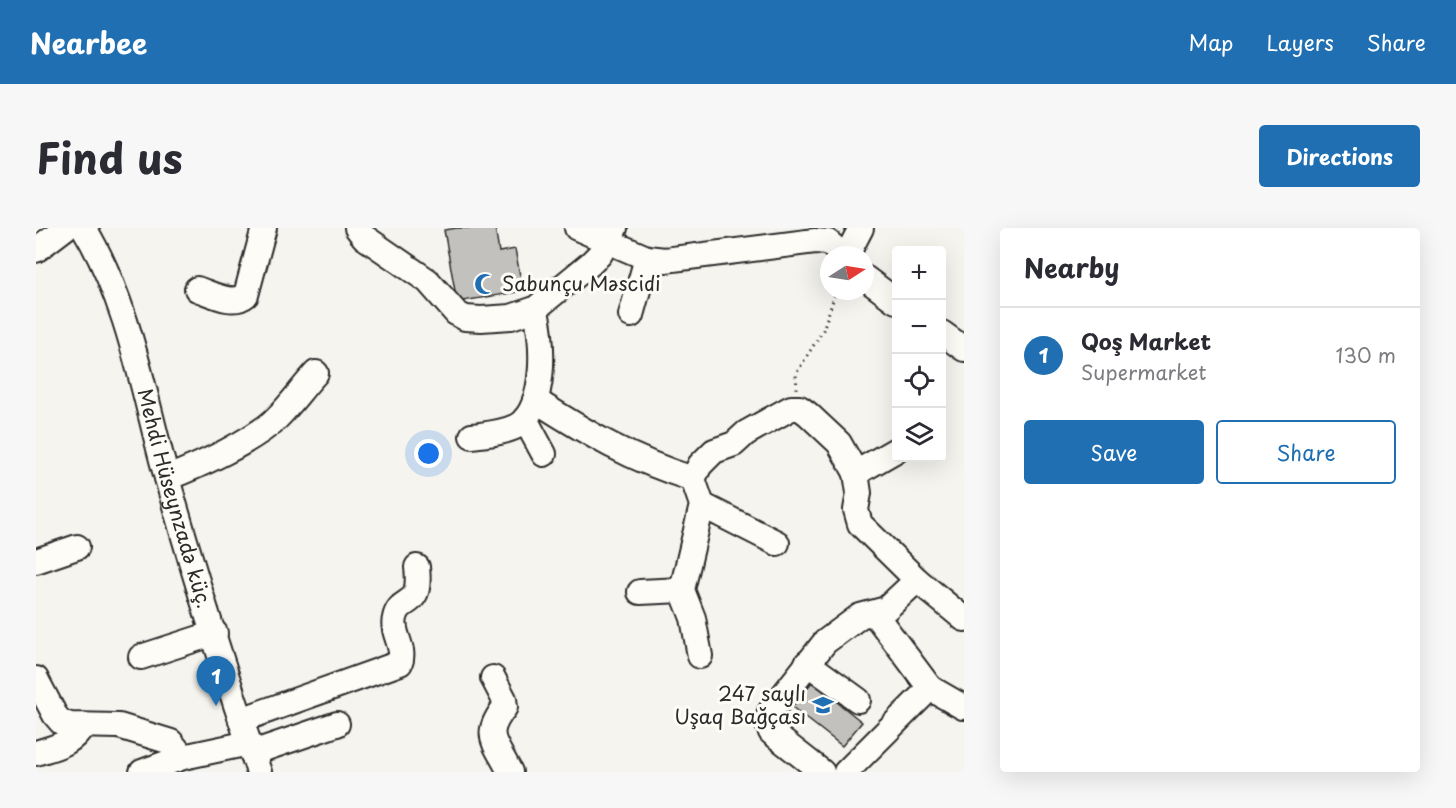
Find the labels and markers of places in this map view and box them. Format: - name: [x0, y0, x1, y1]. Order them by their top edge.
- place label: Sabunçu Məscidi: [502, 268, 660, 298]
- mosque icon: Sabunçu Məscidi: [473, 272, 497, 296]
- pin: 1: [196, 656, 236, 706]
- place label: 247 saylı Uşaq Bağçası: [674, 678, 806, 731]
- school or university icon: 247 saylı Uşaq Bağçası: [811, 693, 835, 717]

